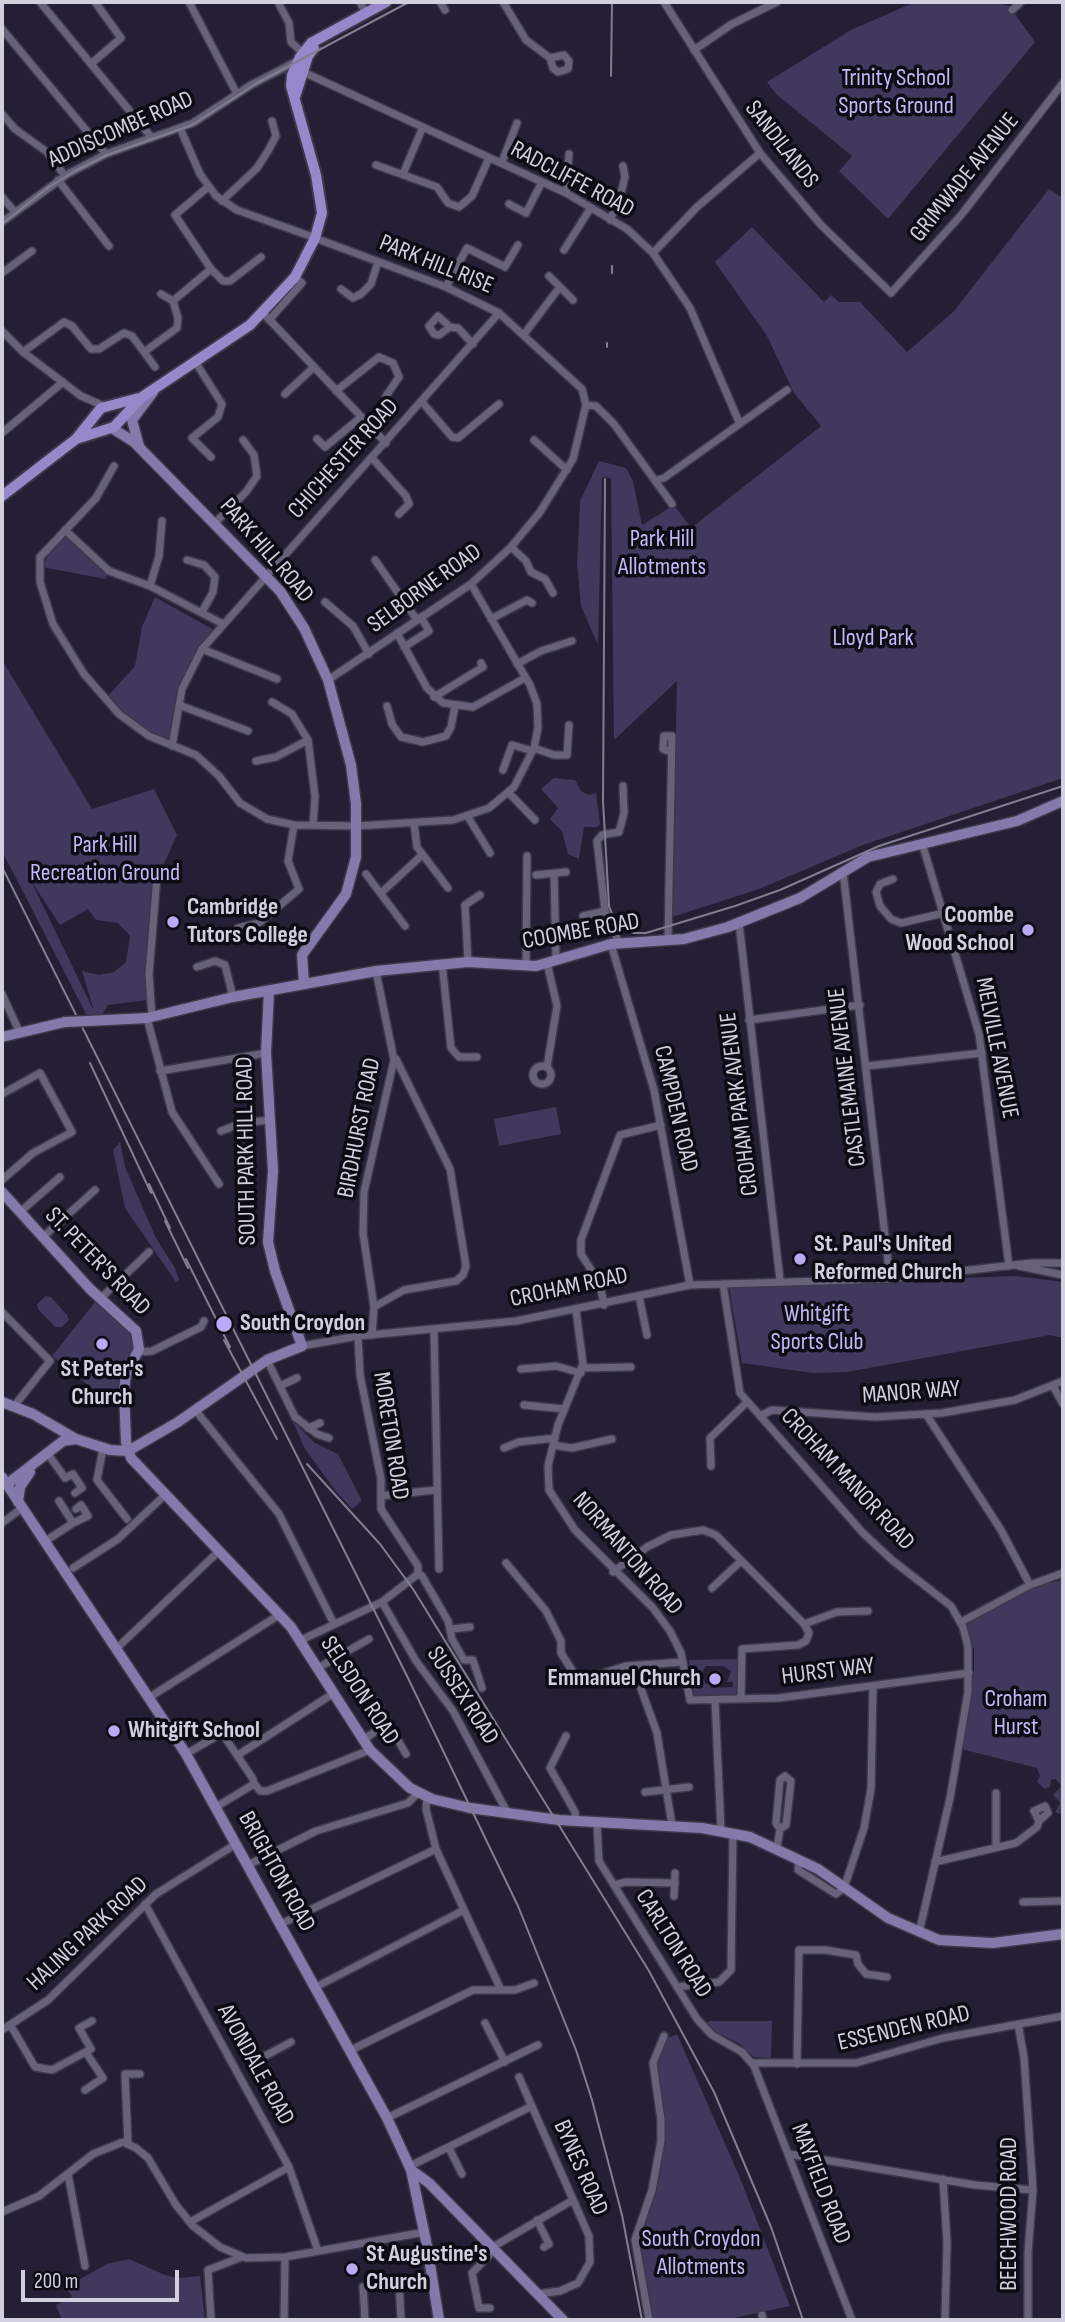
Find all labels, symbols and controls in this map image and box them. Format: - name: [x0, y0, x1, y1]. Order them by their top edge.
- park label: Trinity School Sports Ground: [838, 65, 954, 121]
- street label: ADDISCOMBE ROAD: [44, 85, 198, 175]
- street label: SANDILANDS: [738, 96, 824, 194]
- street label: GRIMWADE AVENUE: [904, 108, 1026, 248]
- street label: RADCLIFFE ROAD: [505, 135, 639, 225]
- street label: PARK HILL RISE: [375, 229, 497, 301]
- street label: CHICHESTER ROAD: [283, 393, 405, 525]
- street label: PARK HILL ROAD: [213, 493, 319, 609]
- park label: Park Hill Allotments: [618, 526, 706, 582]
- street label: SELBORNE ROAD: [363, 538, 487, 640]
- park label: Lloyd Park: [832, 625, 914, 653]
- park label: Park Hill Recreation Ground: [30, 832, 180, 888]
- place label: Cambridge Tutors College: [187, 894, 308, 950]
- place label: Coombe Wood School: [905, 902, 1014, 958]
- street label: COOMBE ROAD: [520, 908, 642, 956]
- marker: Cambridge Tutors College: [165, 914, 181, 930]
- marker: Coombe Wood School: [1020, 922, 1036, 938]
- street label: MELVILLE AVENUE: [968, 975, 1024, 1121]
- street label: CASTLEMAINE AVENUE: [823, 986, 873, 1168]
- street label: CROHAM PARK AVENUE: [714, 1010, 766, 1198]
- street label: CAMPDEN ROAD: [646, 1043, 704, 1175]
- street label: SOUTH PARK HILL ROAD: [231, 1056, 263, 1246]
- street label: BIRDHURST ROAD: [332, 1056, 388, 1200]
- street label: ST. PETER'S ROAD: [38, 1202, 156, 1322]
- place label: St. Paul's United Reformed Church: [814, 1231, 963, 1287]
- marker: St. Paul's United Reformed Church: [792, 1251, 808, 1267]
- street label: CROHAM ROAD: [507, 1261, 631, 1315]
- park label: Whitgift Sports Club: [770, 1301, 864, 1357]
- place label: South Croydon: [240, 1310, 365, 1338]
- marker: South Croydon: [214, 1314, 234, 1334]
- marker: St Peter's Church: [94, 1336, 110, 1352]
- place label: St Peter's Church: [61, 1356, 143, 1412]
- street label: MORETON ROAD: [366, 1370, 414, 1502]
- street label: MANOR WAY: [861, 1375, 961, 1411]
- street label: CROHAM MANOR ROAD: [774, 1403, 920, 1557]
- street label: NORMANTON ROAD: [566, 1486, 688, 1622]
- street label: SELSDON ROAD: [313, 1631, 405, 1751]
- street label: SUSSEX ROAD: [420, 1642, 504, 1750]
- street label: HURST WAY: [780, 1652, 876, 1692]
- place label: Emmanuel Church: [547, 1665, 701, 1693]
- marker: Emmanuel Church: [707, 1671, 723, 1687]
- park label: Croham Hurst: [985, 1686, 1047, 1742]
- place label: Whitgift School: [128, 1717, 260, 1745]
- marker: Whitgift School: [106, 1723, 122, 1739]
- street label: BRIGHTON ROAD: [231, 1807, 321, 1937]
- street label: HALING PARK ROAD: [22, 1871, 154, 1997]
- street label: CARLTON ROAD: [628, 1885, 718, 2003]
- street label: AVONDALE ROAD: [210, 2000, 300, 2130]
- street label: ESSENDEN ROAD: [835, 2000, 973, 2058]
- street label: BYNES ROAD: [546, 2116, 614, 2220]
- street label: MAYFIELD ROAD: [784, 2120, 856, 2248]
- street label: BEECHWOOD ROAD: [996, 2137, 1024, 2291]
- park label: South Croydon Allotments: [642, 2226, 760, 2282]
- place label: St Augustine's Church: [366, 2241, 487, 2297]
- scale bar: [24, 2256, 182, 2300]
- marker: St Augustine's Church: [344, 2261, 360, 2277]
- text: 200 m: [34, 2269, 78, 2294]

